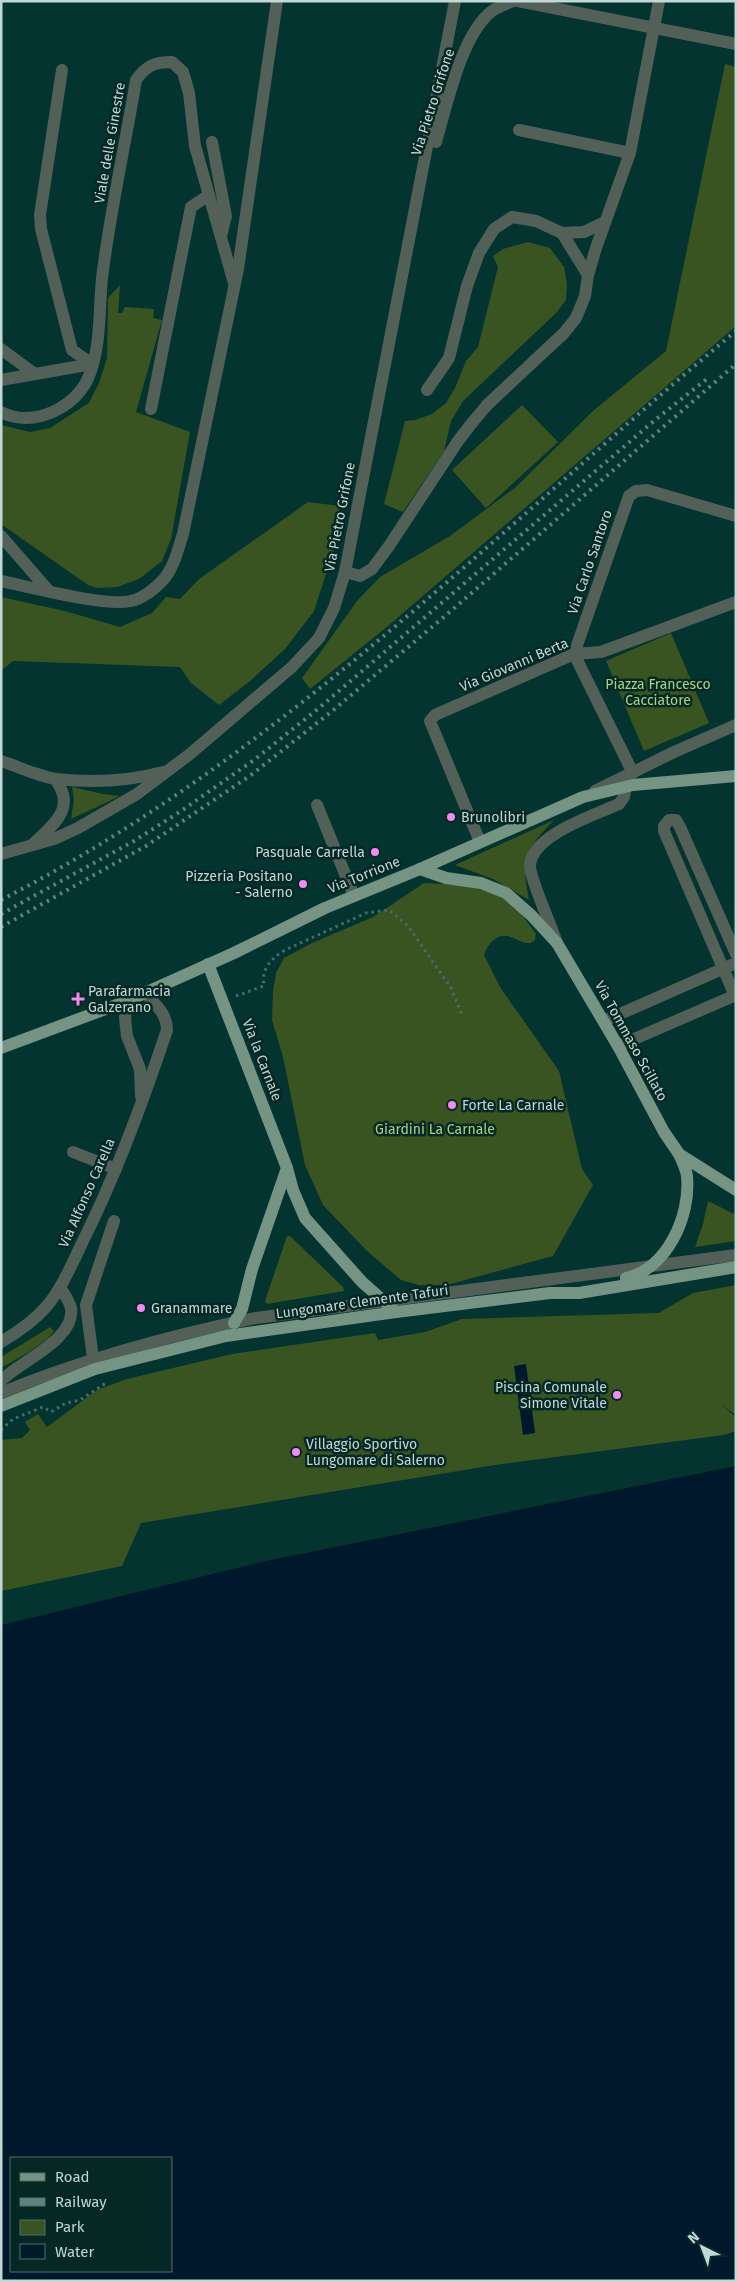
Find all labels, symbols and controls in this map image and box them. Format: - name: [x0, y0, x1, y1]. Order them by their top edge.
- street label: Via Pietro Grifone: [408, 46, 458, 158]
- street label: Viale delle Ginestre: [91, 81, 129, 205]
- street label: Via Pietro Grifone: [321, 461, 359, 573]
- street label: Via Carlo Santoro: [564, 508, 616, 616]
- street label: Via Giovanni Berta: [457, 634, 571, 696]
- park label: Piazza Francesco Cacciatore: [605, 676, 711, 709]
- place label: Brunolibri: [461, 809, 525, 826]
- marker: Brunolibri: [445, 811, 457, 823]
- place label: Pasquale Carrella: [255, 844, 365, 861]
- marker: Pasquale Carrella: [369, 846, 381, 858]
- street label: Via Torrione: [325, 853, 403, 897]
- place label: Pizzeria Positano - Salerno: [185, 868, 293, 901]
- marker: Pizzeria Positano - Salerno: [297, 878, 309, 890]
- street label: Via Tommaso Scillato: [591, 978, 671, 1104]
- place label: Parafarmacia Galzerano: [88, 983, 171, 1016]
- marker: Parafarmacia Galzerano: [72, 993, 84, 1005]
- street label: Via la Carnale: [239, 1017, 285, 1103]
- place label: Forte La Carnale: [462, 1097, 564, 1114]
- marker: Forte La Carnale: [446, 1099, 458, 1111]
- park label: Giardini La Carnale: [375, 1121, 495, 1138]
- street label: Via Alfonso Carella: [55, 1136, 119, 1250]
- street label: Lungomare Clemente Tafuri: [275, 1281, 449, 1323]
- place label: Granammare: [151, 1300, 232, 1317]
- marker: Granammare: [135, 1302, 147, 1314]
- place label: Piscina Comunale Simone Vitale: [495, 1379, 607, 1412]
- marker: Piscina Comunale Simone Vitale: [611, 1389, 623, 1401]
- place label: Villaggio Sportivo Lungomare di Salerno: [306, 1436, 445, 1469]
- marker: Villaggio Sportivo Lungomare di Salerno: [290, 1446, 302, 1458]
- legend: [10, 2157, 172, 2272]
- text: Road: [55, 2168, 90, 2186]
- text: Railway: [55, 2193, 107, 2211]
- text: Park: [55, 2218, 85, 2236]
- north arrow: [677, 2222, 727, 2272]
- text: N: [684, 2228, 703, 2247]
- text: Water: [55, 2243, 94, 2261]

